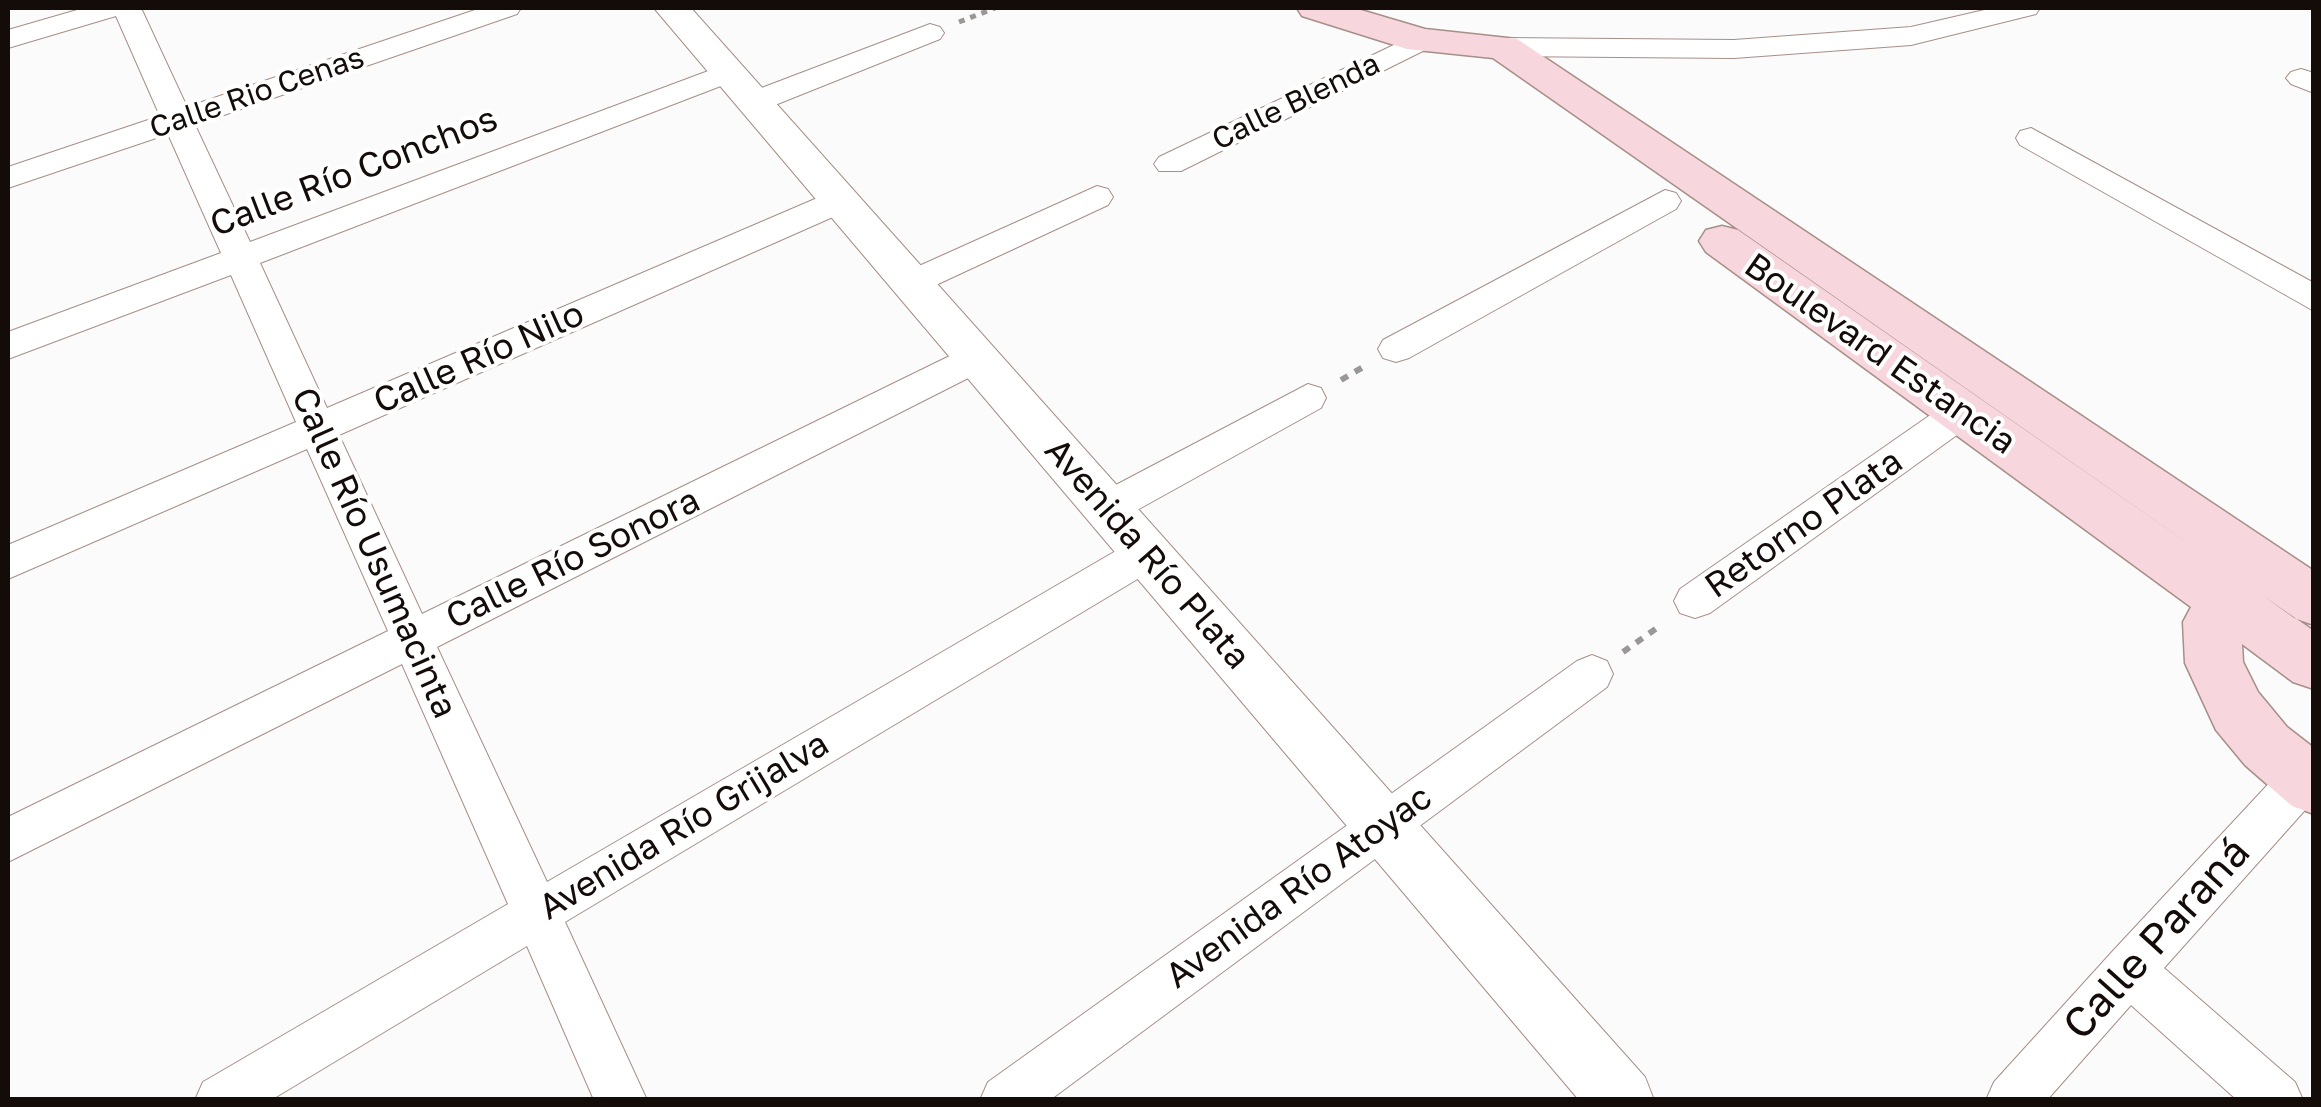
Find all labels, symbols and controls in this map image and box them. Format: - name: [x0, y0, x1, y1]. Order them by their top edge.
- street label: Calle Rio Cenas: [145, 39, 369, 147]
- street label: Calle Blenda: [1206, 46, 1386, 158]
- street label: Calle Río Conchos: [205, 98, 503, 246]
- street label: Boulevard Estancia: [1736, 245, 2024, 463]
- street label: Calle Río Nilo: [367, 293, 591, 423]
- street label: Calle Río Usumacinta: [282, 381, 466, 725]
- street label: Avenida Río Plata: [1035, 430, 1259, 678]
- street label: Retorno Plata: [1697, 441, 1911, 607]
- street label: Calle Río Sonora: [439, 479, 707, 639]
- street label: Avenida Río Grijalva: [532, 723, 836, 929]
- street label: Avenida Río Atoyac: [1158, 776, 1440, 998]
- street label: Calle Paraná: [2053, 828, 2261, 1050]

